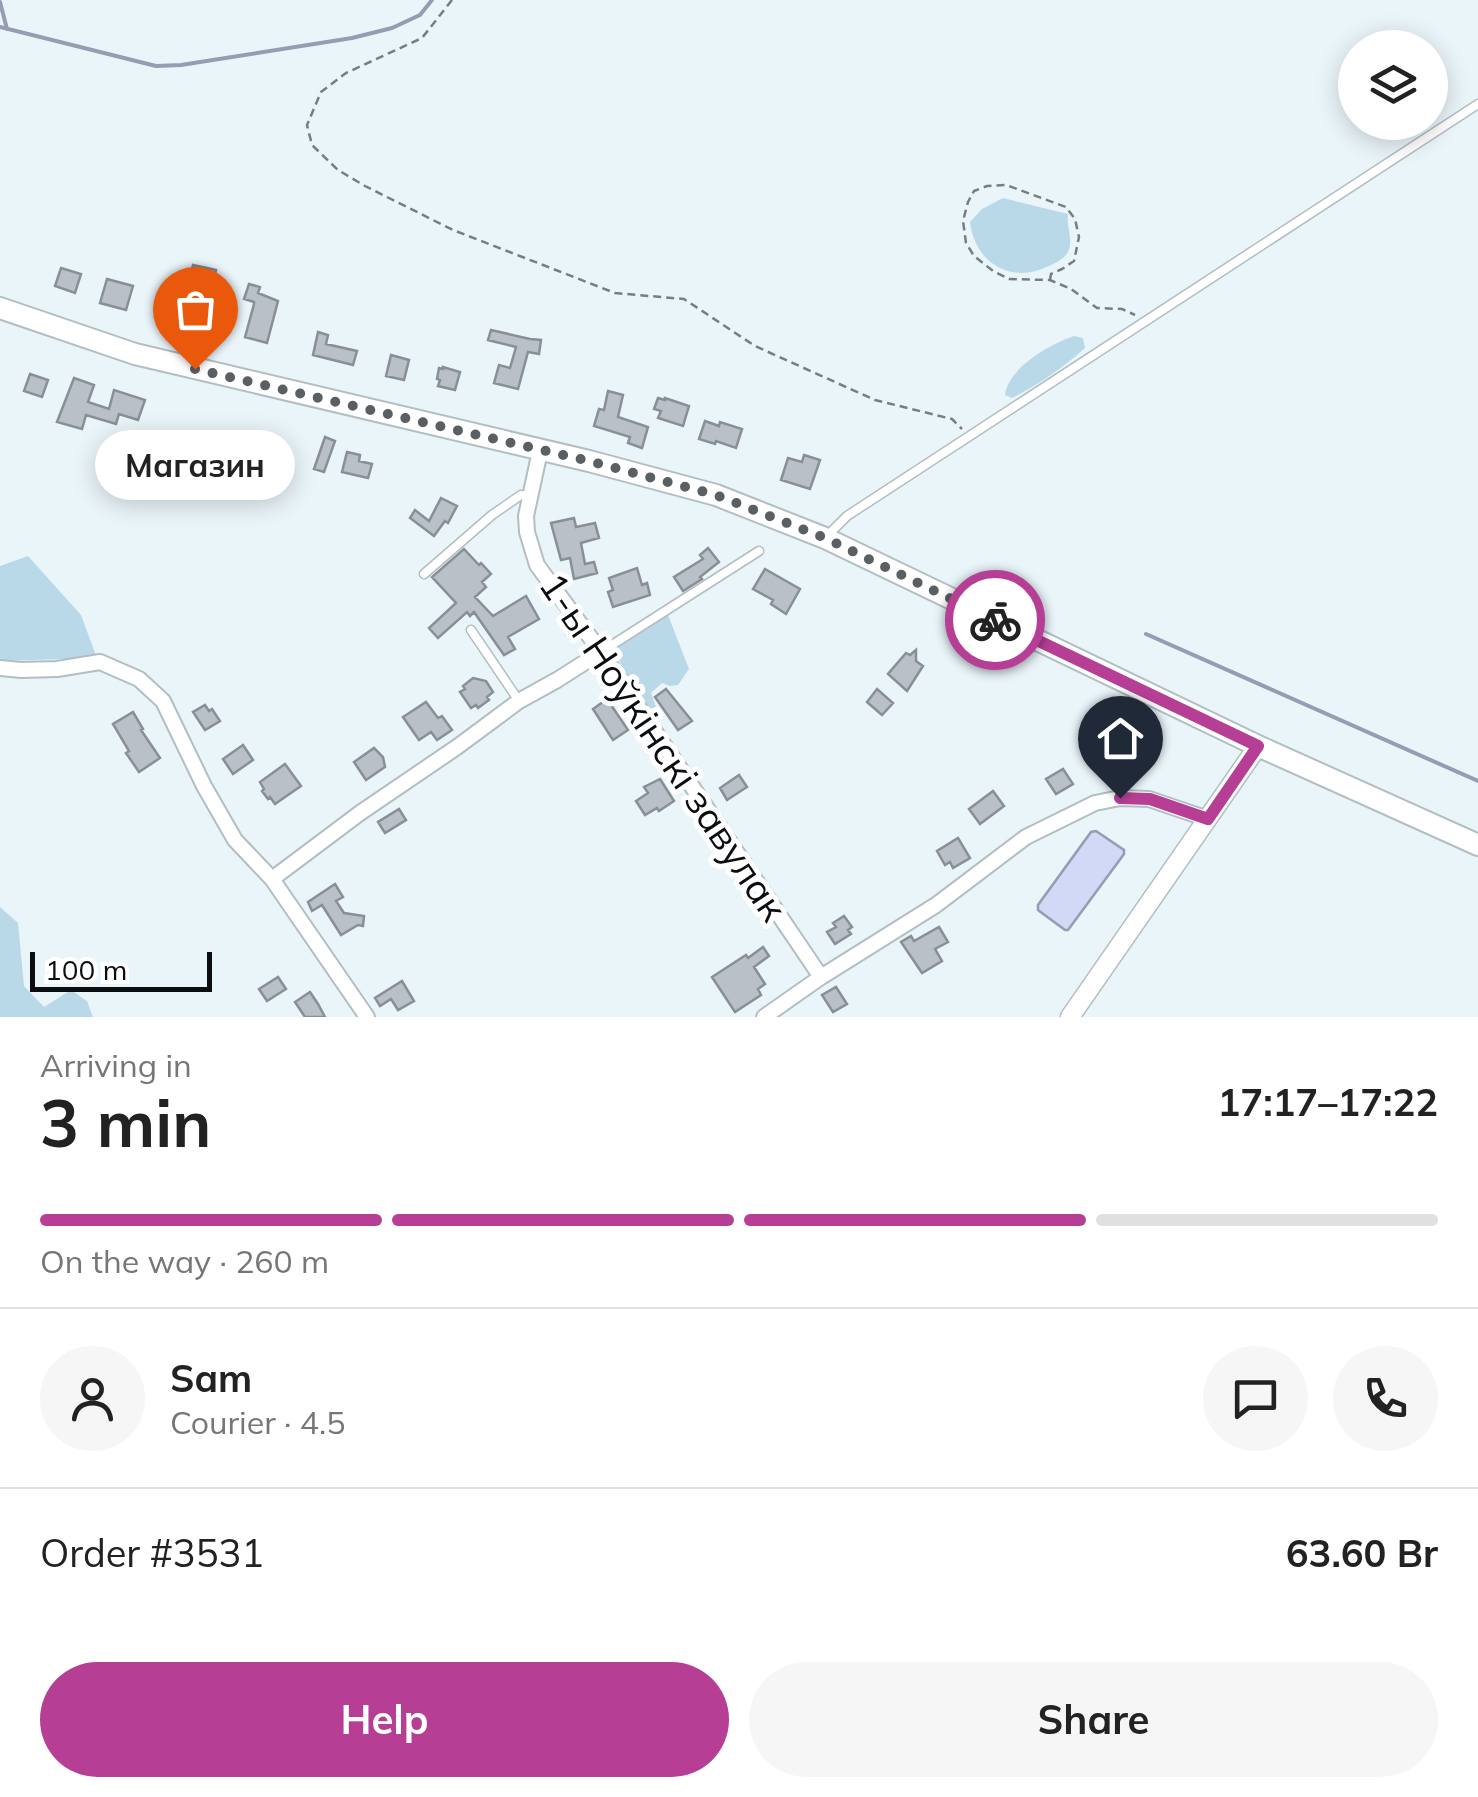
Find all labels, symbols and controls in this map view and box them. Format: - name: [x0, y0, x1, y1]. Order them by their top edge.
- map controls: [1338, 30, 1448, 140]
- button: layers: [1338, 30, 1448, 140]
- pin: [153, 267, 238, 370]
- icon: bag: [168, 282, 223, 337]
- callout: Магазин: [95, 429, 295, 499]
- text: Магазин: [125, 445, 265, 485]
- street label: 1-ы Ноўкінскі завулак: [529, 563, 798, 930]
- courier: [945, 570, 1045, 670]
- icon: bike: [968, 593, 1023, 648]
- pin: [1078, 696, 1163, 799]
- icon: home: [1093, 711, 1148, 766]
- scale bar: [30, 947, 212, 991]
- text: 100 m: [45, 952, 127, 987]
- text: Arriving in: [40, 1045, 192, 1085]
- text: 17:17–17:22: [1218, 1078, 1438, 1126]
- text: 3 min: [40, 1082, 211, 1163]
- text: On the way · 260 m: [40, 1241, 329, 1281]
- button: person: [40, 1346, 145, 1451]
- button: chat: [1203, 1346, 1308, 1451]
- button: phone: [1333, 1346, 1438, 1451]
- text: Sam: [170, 1354, 252, 1402]
- text: Courier · 4.5: [170, 1402, 346, 1442]
- text: Order #3531: [40, 1529, 264, 1577]
- text: 63.60 Br: [1286, 1529, 1438, 1577]
- button: Help: [40, 1662, 729, 1777]
- button: Share: [749, 1662, 1438, 1777]

